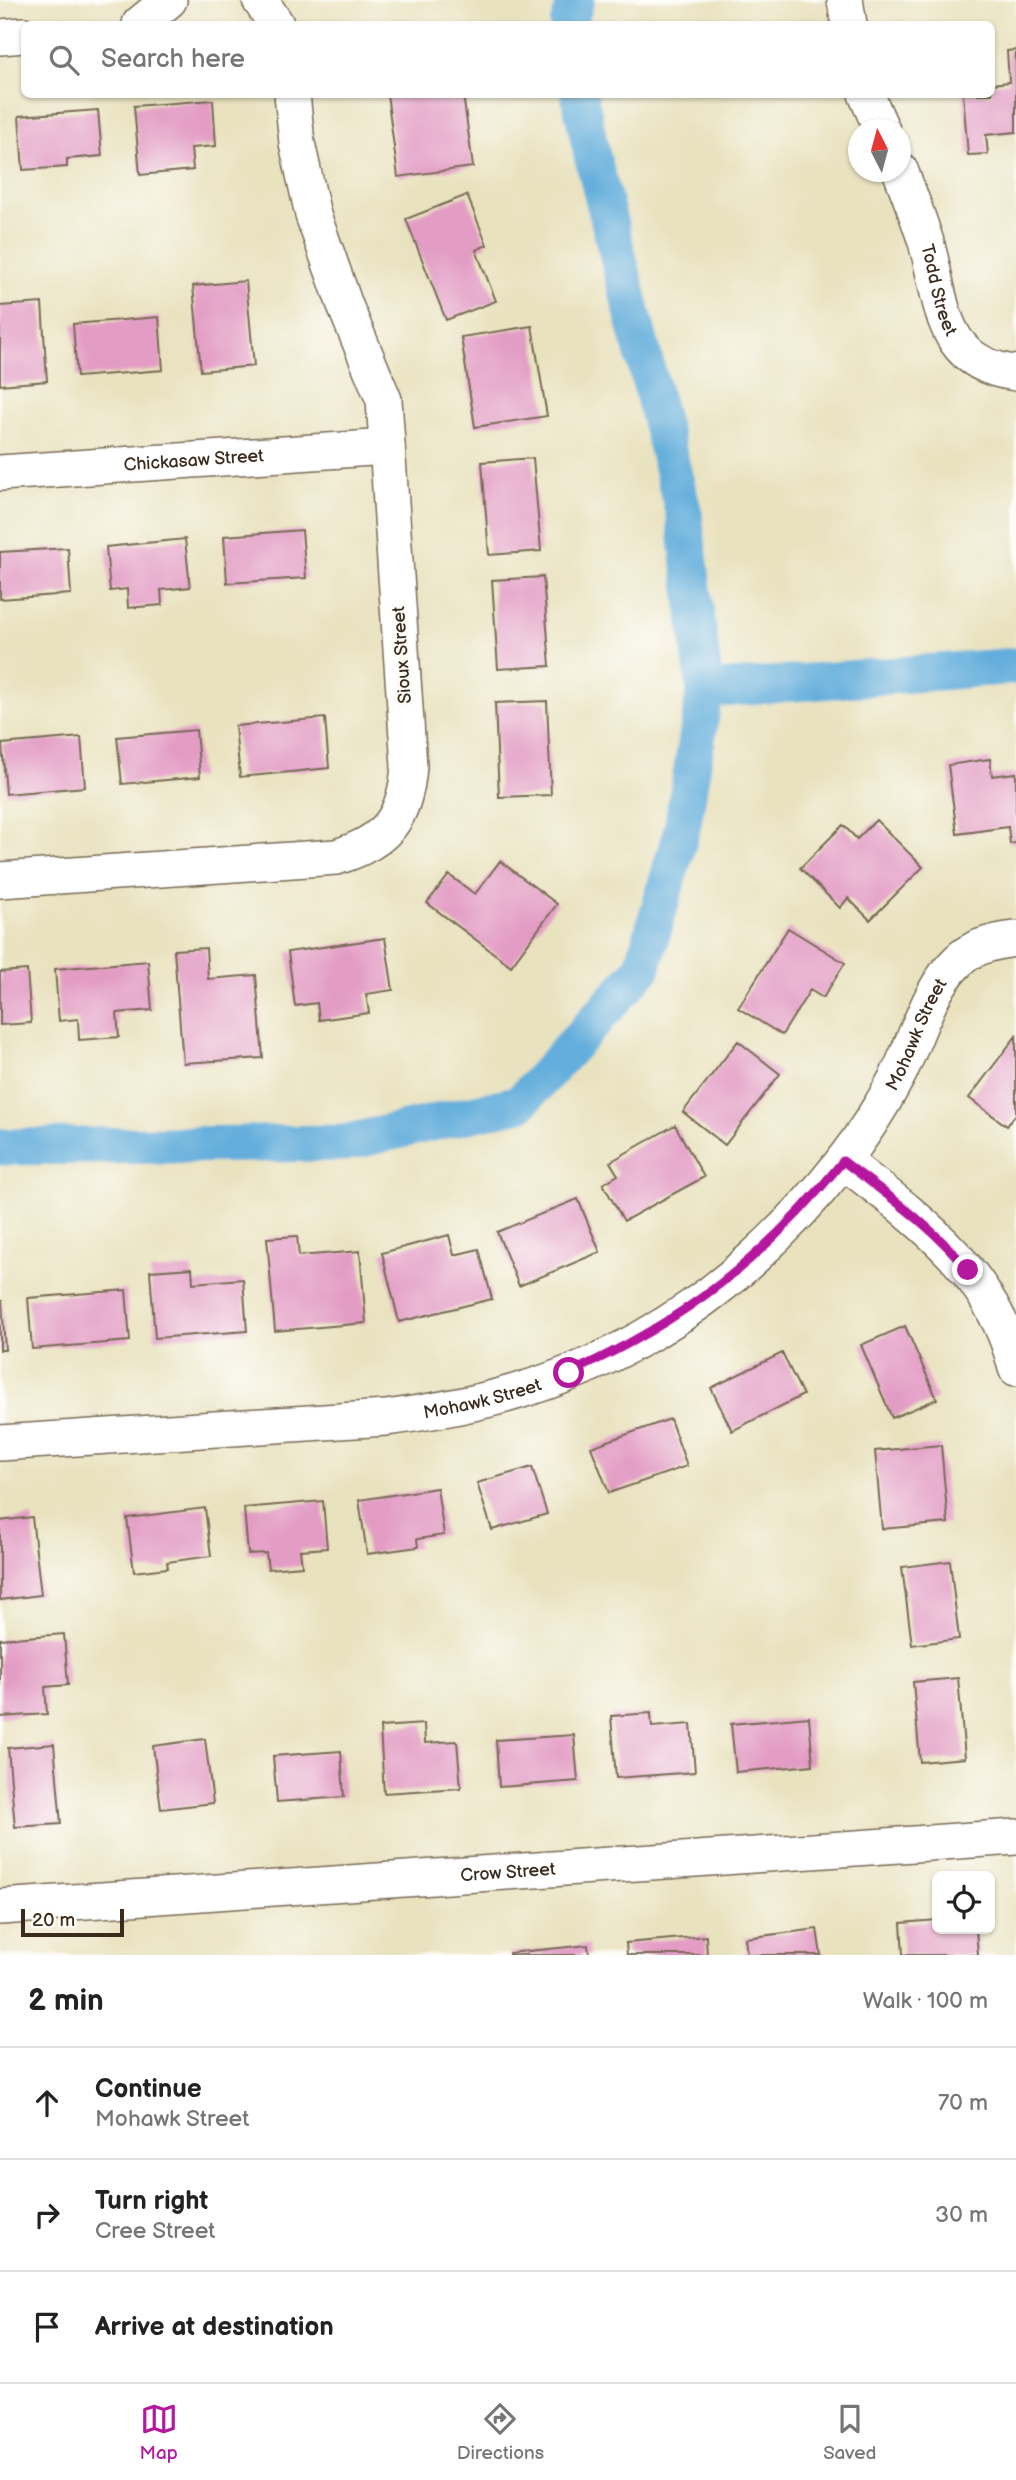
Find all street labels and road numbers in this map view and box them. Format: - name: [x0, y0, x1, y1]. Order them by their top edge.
- street label: Todd Street: [917, 242, 962, 340]
- street label: Chickasaw Street: [123, 445, 265, 475]
- street label: Sioux Street: [388, 605, 416, 704]
- street label: Mohawk Street: [881, 974, 951, 1094]
- street label: Mohawk Street: [422, 1374, 544, 1423]
- street label: Crow Street: [460, 1858, 556, 1886]

